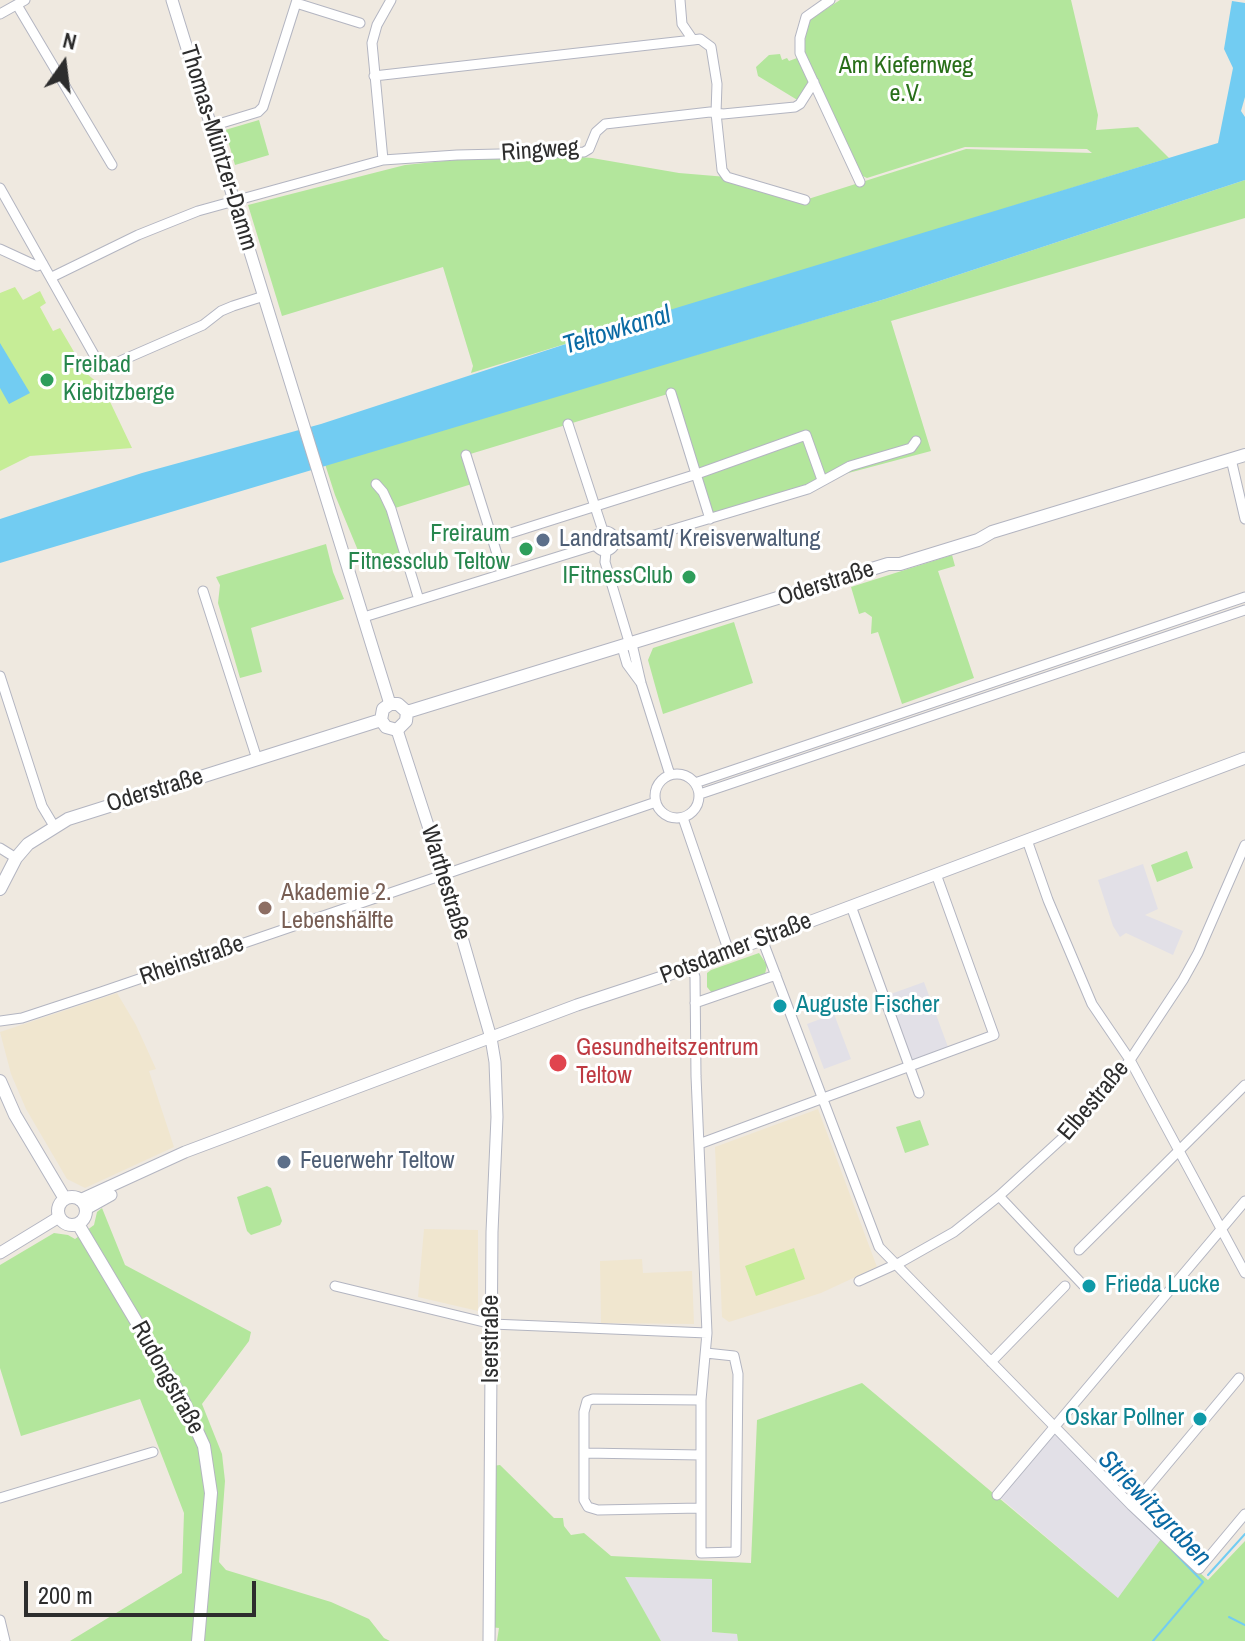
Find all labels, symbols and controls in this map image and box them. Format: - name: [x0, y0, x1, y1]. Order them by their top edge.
- north arrow: [24, 24, 104, 104]
- text: N: [60, 25, 80, 57]
- street label: Thomas-Müntzer-Damm: [173, 42, 263, 254]
- park label: Am Kiefernweg e.V.: [839, 53, 973, 109]
- street label: Ringweg: [500, 134, 580, 168]
- water label: Teltowkanal: [559, 300, 675, 362]
- place label: Freibad Kiebitzberge: [63, 352, 175, 408]
- marker: Freibad Kiebitzberge: [38, 371, 56, 389]
- place label: Freiraum Fitnessclub Teltow: [348, 521, 510, 577]
- place label: Landratsamt/ Kreisverwaltung: [559, 526, 820, 554]
- marker: Landratsamt/ Kreisverwaltung: [534, 531, 552, 549]
- marker: Freiraum Fitnessclub Teltow: [517, 540, 535, 558]
- street label: Oderstraße: [774, 555, 878, 613]
- place label: IFitnessClub: [563, 563, 673, 591]
- marker: IFitnessClub: [680, 568, 698, 586]
- street label: Oderstraße: [103, 763, 207, 819]
- street label: Warthestraße: [414, 822, 476, 944]
- place label: Akademie 2. Lebenshälfte: [281, 880, 394, 936]
- marker: Akademie 2. Lebenshälfte: [256, 899, 274, 917]
- street label: Potsdamer Straße: [656, 907, 816, 991]
- street label: Rheinstraße: [136, 930, 248, 992]
- place label: Auguste Fischer: [796, 992, 939, 1020]
- marker: Auguste Fischer: [771, 997, 789, 1015]
- place label: Gesundheitszentrum Teltow: [576, 1035, 759, 1091]
- marker: Gesundheitszentrum Teltow: [547, 1052, 569, 1074]
- street label: Elbestraße: [1052, 1055, 1136, 1147]
- place label: Feuerwehr Teltow: [300, 1148, 454, 1176]
- marker: Feuerwehr Teltow: [275, 1153, 293, 1171]
- place label: Frieda Lucke: [1105, 1272, 1220, 1300]
- marker: Frieda Lucke: [1080, 1277, 1098, 1295]
- street label: Iserstraße: [478, 1295, 506, 1383]
- street label: Rudongstraße: [124, 1316, 210, 1440]
- place label: Oskar Pollner: [1065, 1405, 1184, 1433]
- marker: Oskar Pollner: [1191, 1410, 1209, 1428]
- water label: Striewitzgraben: [1091, 1444, 1217, 1574]
- scale bar: [28, 1565, 260, 1615]
- text: 200 m: [38, 1579, 93, 1611]

